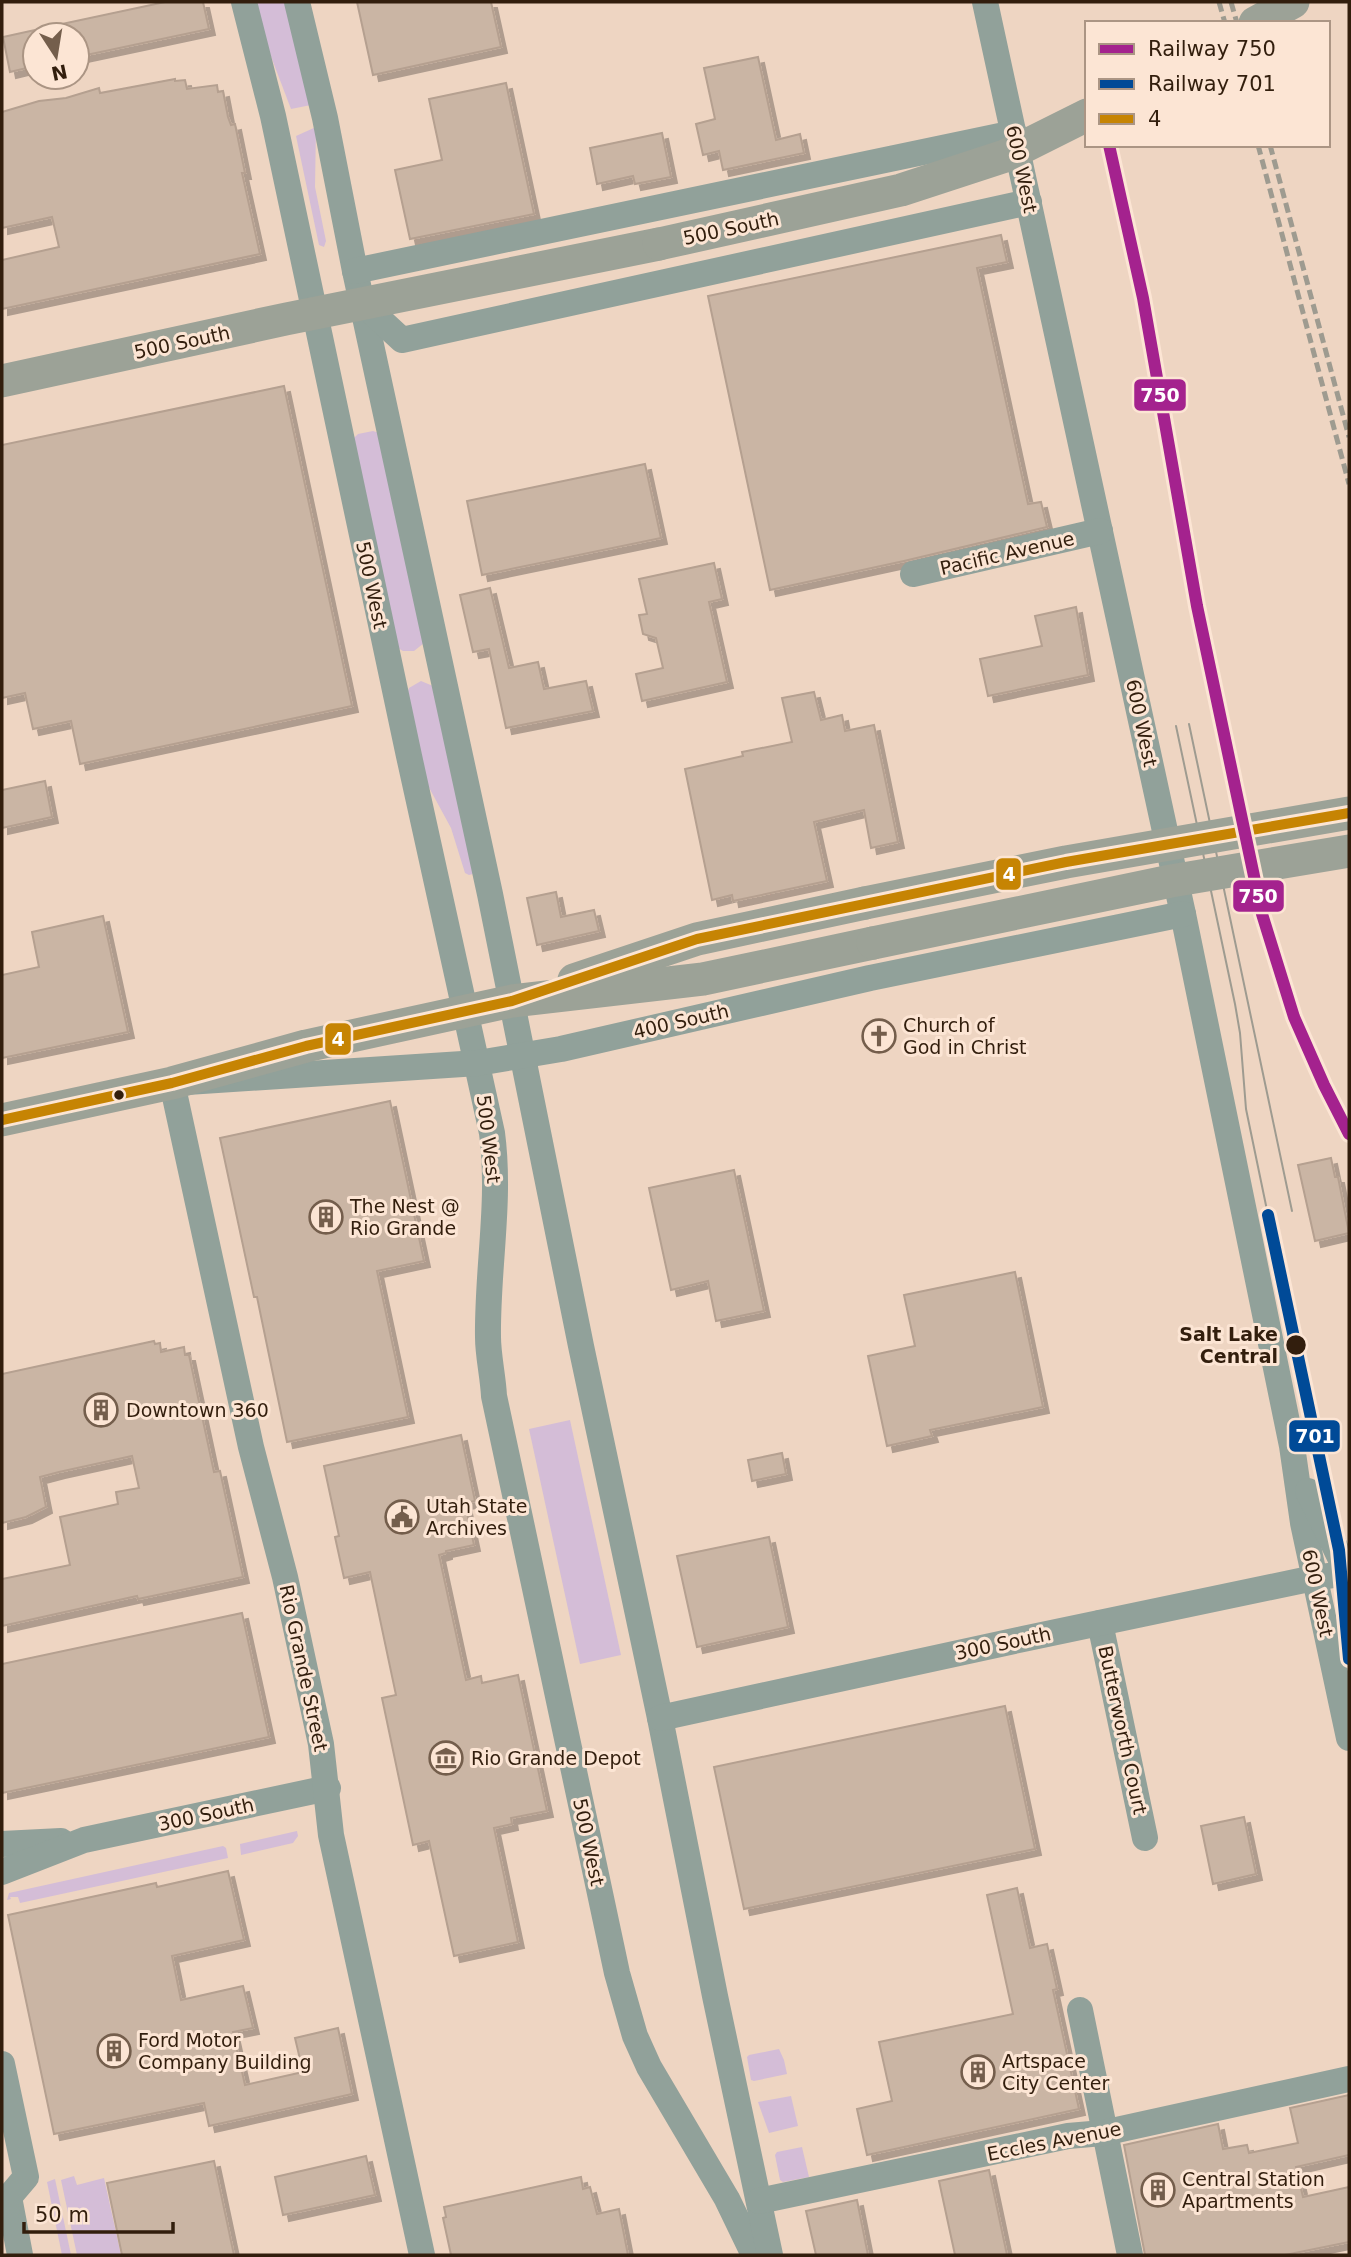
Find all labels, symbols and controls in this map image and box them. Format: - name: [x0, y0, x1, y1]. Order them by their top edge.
- north arrow: [21, 21, 91, 91]
- legend: [1085, 21, 1330, 147]
- text: Railway 750: [1148, 37, 1276, 61]
- text: N: [49, 60, 70, 85]
- text: Railway 701: [1148, 72, 1276, 96]
- text: 4: [1148, 107, 1161, 131]
- street label: 600 West: [1002, 123, 1042, 215]
- street label: 500 South: [681, 207, 781, 249]
- street label: 500 South: [132, 321, 232, 363]
- line badge: 750: [1133, 378, 1187, 412]
- text: 750: [1140, 384, 1180, 406]
- street label: Pacific Avenue: [938, 527, 1076, 579]
- street label: 500 West: [352, 539, 392, 631]
- street label: 600 West: [1122, 677, 1162, 769]
- line badge: 4: [995, 857, 1022, 891]
- text: 4: [1002, 863, 1016, 885]
- line badge: 750: [1232, 879, 1285, 913]
- text: 750: [1238, 885, 1278, 907]
- street label: 400 South: [631, 999, 731, 1043]
- place label: Church of God in Christ: [903, 1014, 1027, 1058]
- church icon: Church of God in Christ: [860, 1017, 898, 1055]
- line badge: 4: [324, 1022, 352, 1056]
- text: 4: [331, 1028, 345, 1050]
- unlabelled marker: [112, 1088, 126, 1102]
- street label: 500 West: [473, 1093, 505, 1185]
- place label: The Nest @ Rio Grande: [349, 1195, 460, 1239]
- building icon: The Nest @ Rio Grande: [307, 1198, 345, 1236]
- place label: Salt Lake Central: [1179, 1323, 1278, 1367]
- marker: Salt Lake Central: [1284, 1333, 1308, 1357]
- building icon: Downtown 360: [82, 1391, 120, 1429]
- place label: Downtown 360: [126, 1399, 269, 1421]
- line badge: 701: [1288, 1419, 1341, 1453]
- text: 701: [1295, 1425, 1335, 1447]
- place label: Utah State Archives: [426, 1495, 527, 1539]
- public building icon: Utah State Archives: [383, 1498, 421, 1536]
- street label: 600 West: [1298, 1547, 1338, 1639]
- street label: Rio Grande Street: [276, 1583, 332, 1753]
- street label: 300 South: [953, 1622, 1053, 1664]
- street label: Butterworth Court: [1094, 1644, 1152, 1816]
- museum icon: Rio Grande Depot: [427, 1739, 465, 1777]
- place label: Rio Grande Depot: [471, 1747, 641, 1769]
- street label: 300 South: [156, 1793, 256, 1835]
- street label: 500 West: [569, 1796, 609, 1888]
- place label: Ford Motor Company Building: [138, 2029, 312, 2073]
- building icon: Ford Motor Company Building: [95, 2032, 133, 2070]
- place label: Artspace City Center: [1002, 2050, 1109, 2094]
- building icon: Artspace City Center: [959, 2053, 997, 2091]
- street label: Eccles Avenue: [985, 2117, 1123, 2165]
- place label: Central Station Apartments: [1182, 2168, 1325, 2212]
- building icon: Central Station Apartments: [1139, 2171, 1177, 2209]
- scale bar: [24, 2190, 173, 2234]
- text: 50 m: [35, 2203, 89, 2227]

